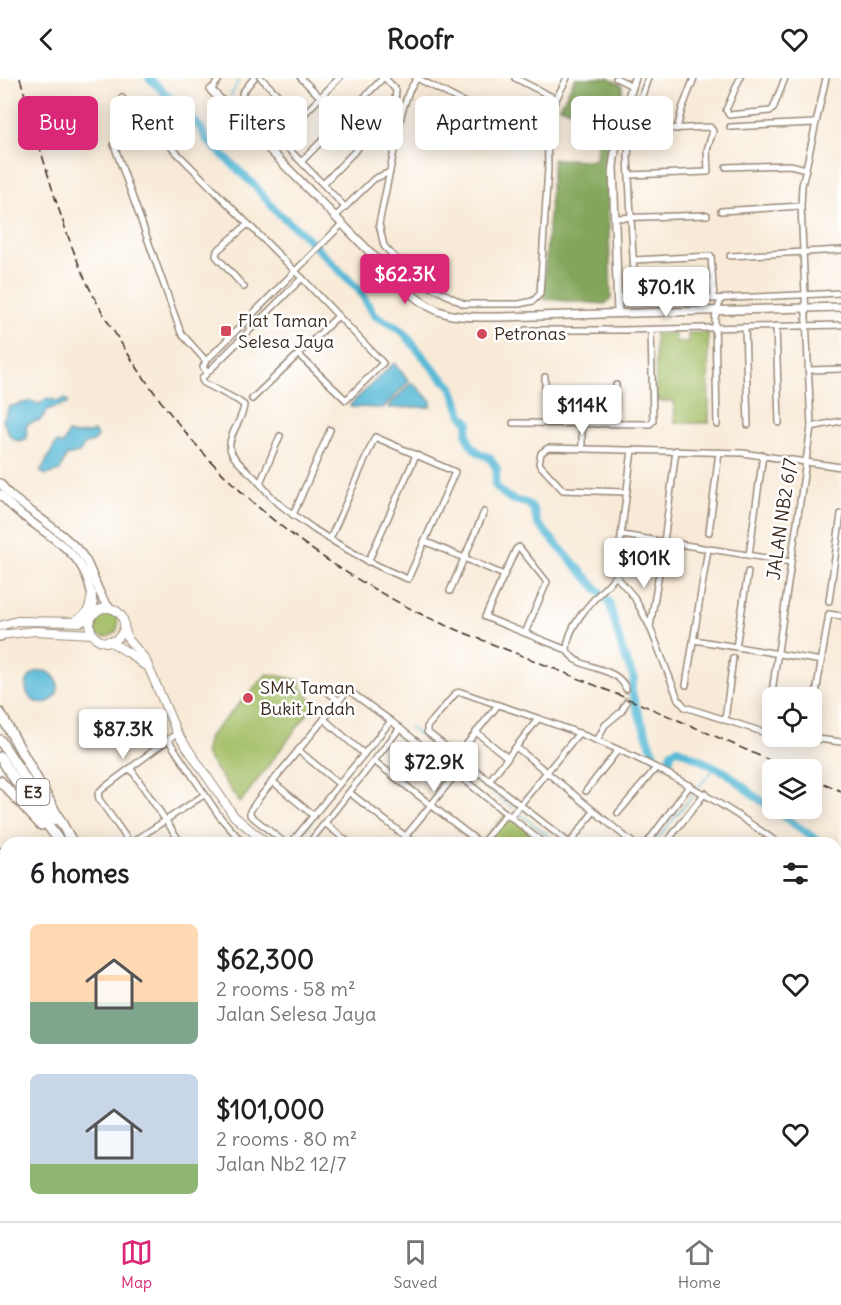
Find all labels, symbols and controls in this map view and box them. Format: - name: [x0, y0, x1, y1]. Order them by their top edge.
- text: Roofr: [387, 22, 454, 56]
- icon: back: [30, 23, 63, 56]
- icon: heart: [778, 23, 811, 56]
- chip: Buy: [18, 96, 98, 150]
- chip: Rent: [110, 96, 195, 150]
- chip: Filters: [207, 96, 307, 150]
- chip: New: [319, 96, 403, 150]
- chip: Apartment: [415, 96, 559, 150]
- chip: House: [571, 96, 673, 150]
- pin: $62.3K: [356, 254, 454, 305]
- text: $62.3K: [374, 261, 436, 286]
- pin: $70.1K: [617, 267, 715, 318]
- text: $70.1K: [637, 274, 695, 299]
- place label: Flat Taman Selesa Jaya: [238, 309, 334, 353]
- place label: Petronas: [494, 322, 566, 345]
- marker: Flat Taman Selesa Jaya: [219, 324, 233, 338]
- marker: Petronas: [475, 327, 489, 341]
- pin: $114K: [540, 385, 624, 436]
- text: $114K: [557, 392, 607, 417]
- street label: JALAN NB2 6/7: [762, 456, 801, 581]
- pin: $101K: [602, 538, 686, 589]
- text: $101K: [618, 545, 670, 570]
- place label: SMK Taman Bukit Indah: [260, 676, 355, 720]
- map controls: [762, 687, 822, 819]
- button: locate: [762, 687, 822, 747]
- marker: SMK Taman Bukit Indah: [241, 691, 255, 705]
- pin: $87.3K: [74, 709, 172, 760]
- text: $87.3K: [93, 716, 153, 741]
- pin: $72.9K: [385, 742, 483, 793]
- text: $72.9K: [404, 749, 464, 774]
- button: layers: [762, 759, 822, 819]
- road number: E3: [16, 779, 50, 805]
- text: 6 homes: [30, 857, 129, 890]
- icon: filters: [779, 857, 812, 890]
- text: $62,300: [216, 943, 314, 976]
- icon: home: [78, 948, 150, 1020]
- icon: heart: [779, 968, 812, 1001]
- text: 2 rooms · 58 m²: [216, 976, 356, 1001]
- text: Jalan Selesa Jaya: [216, 1001, 376, 1026]
- text: $101,000: [216, 1093, 325, 1126]
- icon: home: [78, 1098, 150, 1170]
- icon: heart: [779, 1118, 812, 1151]
- text: 2 rooms · 80 m²: [216, 1126, 357, 1151]
- text: Jalan Nb2 12/7: [216, 1151, 346, 1176]
- tab: Map: [120, 1236, 153, 1292]
- tab: Saved: [394, 1236, 437, 1292]
- tab: Home: [678, 1236, 721, 1292]

